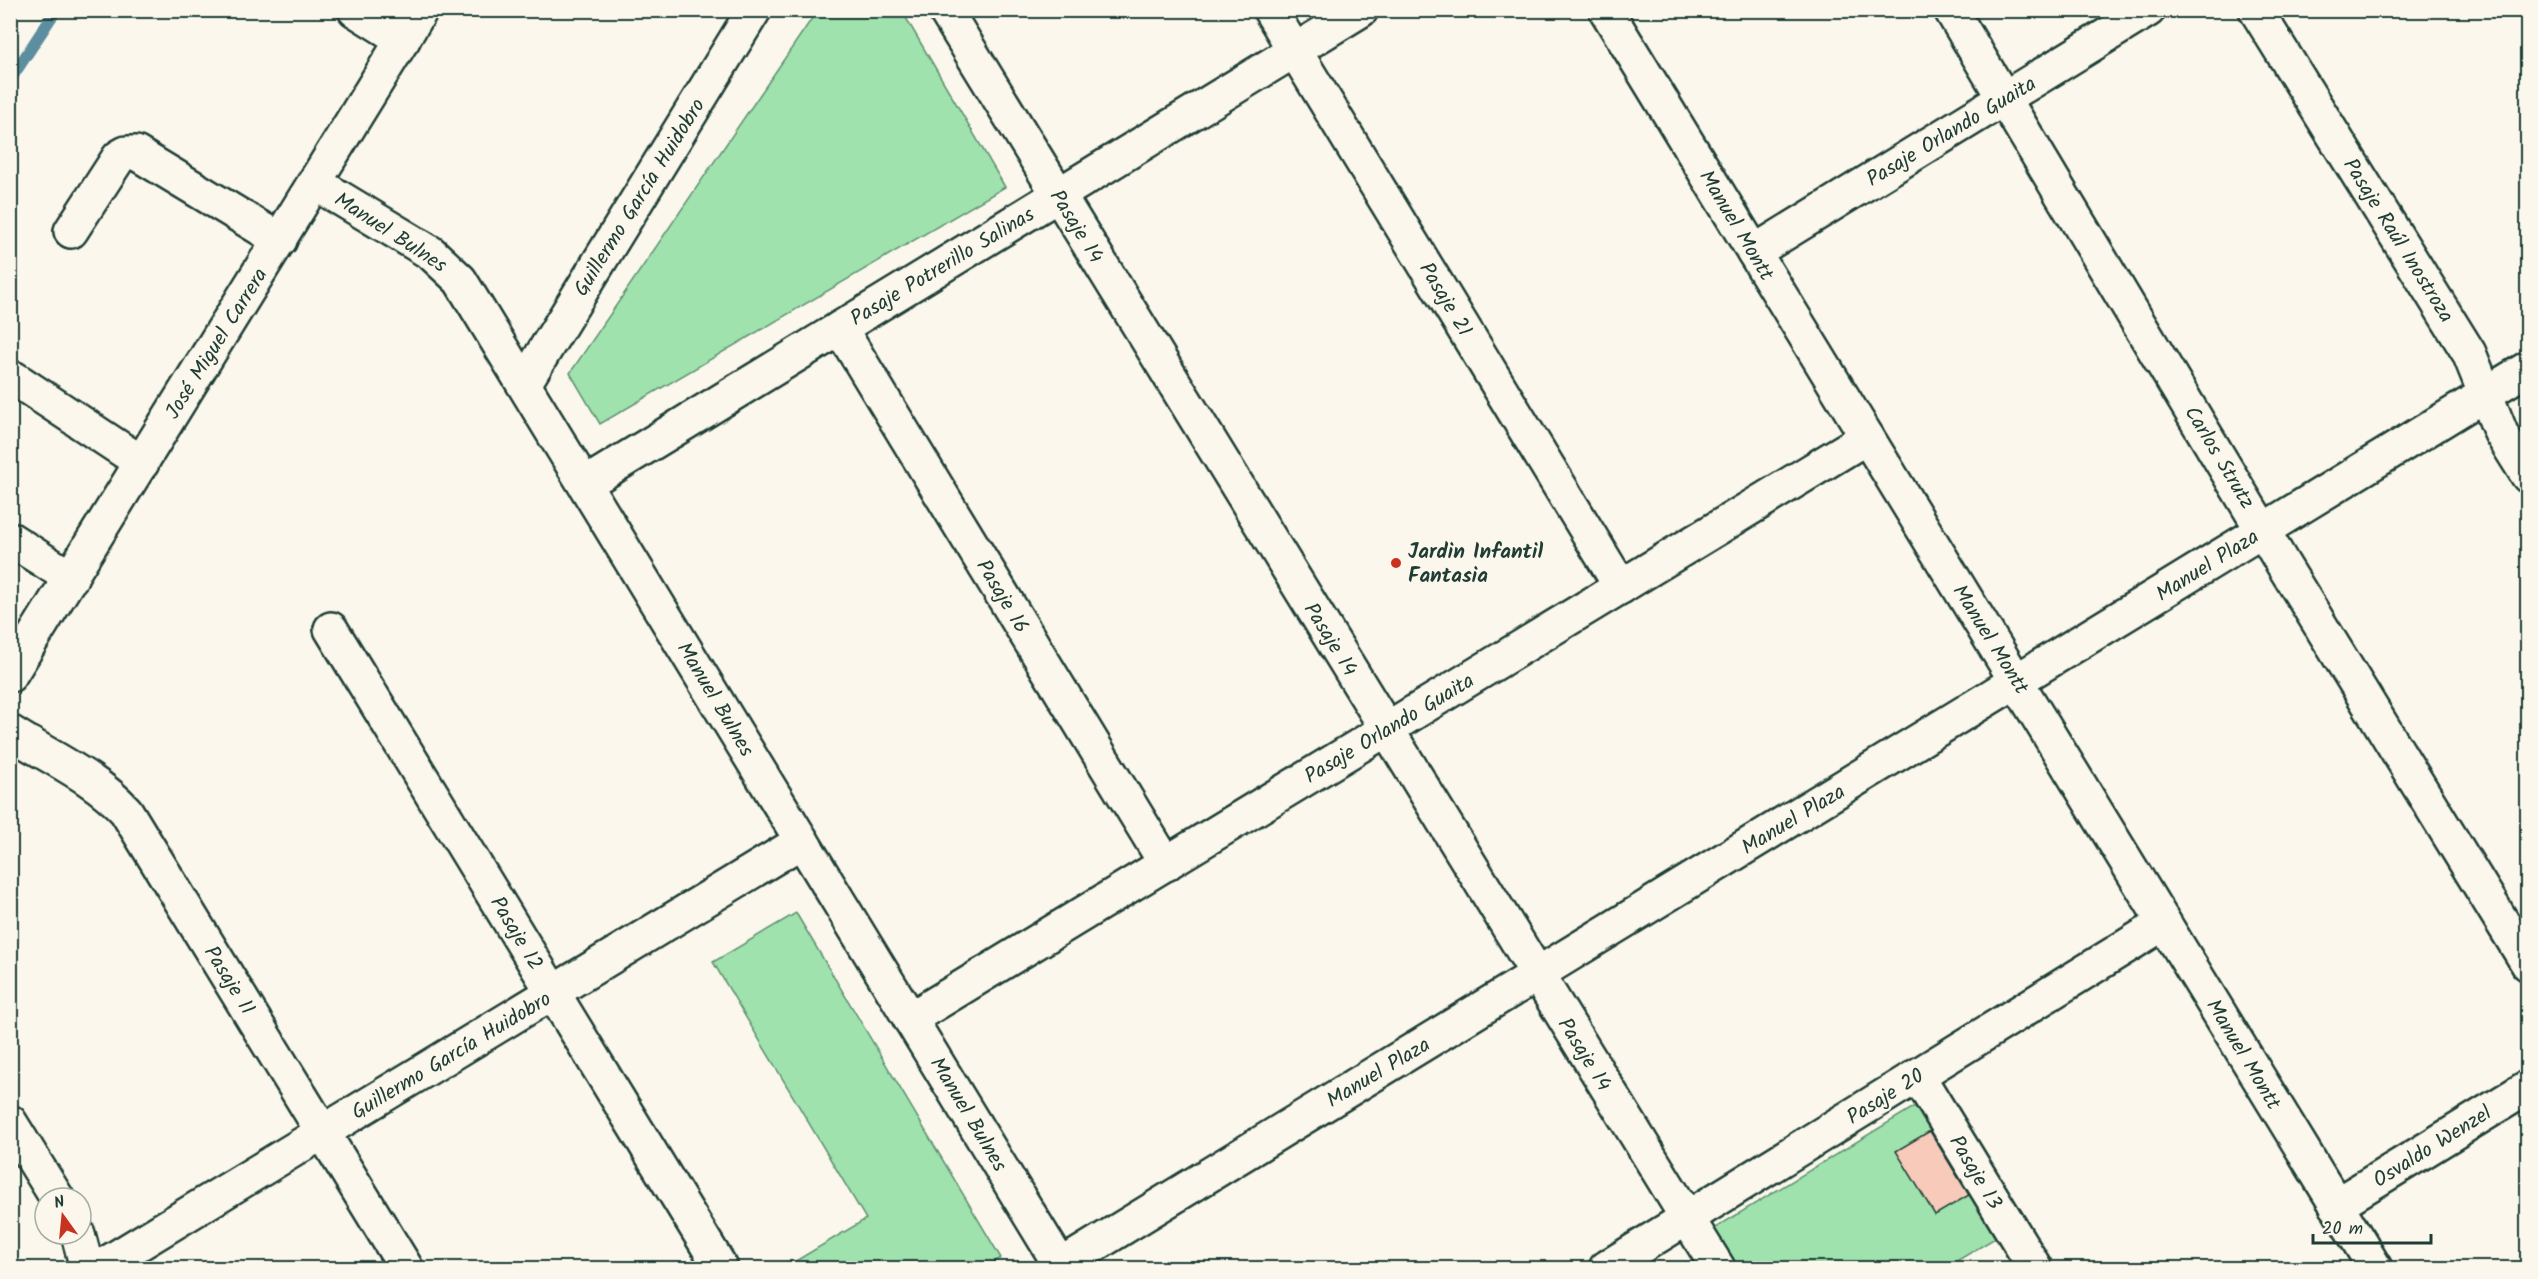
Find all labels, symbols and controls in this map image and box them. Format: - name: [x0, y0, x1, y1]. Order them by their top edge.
- street label: Pasaje Orlando Guaita: [1860, 68, 2043, 196]
- street label: Guillermo García Huidobro: [566, 92, 715, 303]
- street label: Pasaje Raúl Inostroza: [2334, 152, 2462, 330]
- street label: Manuel Montt: [1690, 164, 1782, 288]
- street label: Manuel Bulnes: [327, 184, 453, 282]
- street label: Pasaje 14: [1040, 184, 1111, 270]
- street label: Pasaje Potrerillo Salinas: [844, 199, 1041, 336]
- street label: Pasaje 21: [1409, 256, 1480, 343]
- street label: José Miguel Carrera: [157, 262, 277, 426]
- street label: Carlos Strutz: [2175, 400, 2263, 516]
- street label: Manuel Plaza: [2150, 521, 2266, 611]
- place label: Jardin Infantil Fantasia: [1408, 536, 1544, 593]
- street label: Pasaje 16: [967, 553, 1037, 640]
- marker: Jardin Infantil Fantasia: [1389, 556, 1403, 570]
- street label: Manuel Montt: [1943, 578, 2037, 702]
- street label: Pasaje 14: [1294, 597, 1365, 683]
- street label: Manuel Bulnes: [667, 636, 762, 764]
- street label: Pasaje Orlando Guaita: [1298, 665, 1481, 793]
- street label: Manuel Plaza: [1735, 776, 1852, 864]
- street label: Pasaje 12: [480, 890, 551, 977]
- street label: Pasaje 11: [194, 940, 263, 1022]
- street label: Guillermo García Huidobro: [345, 983, 558, 1129]
- street label: Manuel Montt: [2197, 993, 2289, 1117]
- street label: Pasaje 14: [1548, 1012, 1619, 1098]
- street label: Manuel Plaza: [1320, 1029, 1437, 1117]
- street label: Manuel Bulnes: [920, 1051, 1015, 1179]
- street label: Pasaje 20: [1841, 1061, 1931, 1134]
- street label: Osvaldo Wenzel: [2367, 1098, 2499, 1197]
- street label: Pasaje 13: [1939, 1129, 2010, 1216]
- north arrow: [33, 1186, 93, 1246]
- text: N: [51, 1190, 68, 1216]
- scale bar: [2313, 1207, 2432, 1245]
- text: 20 m: [2322, 1215, 2363, 1244]

